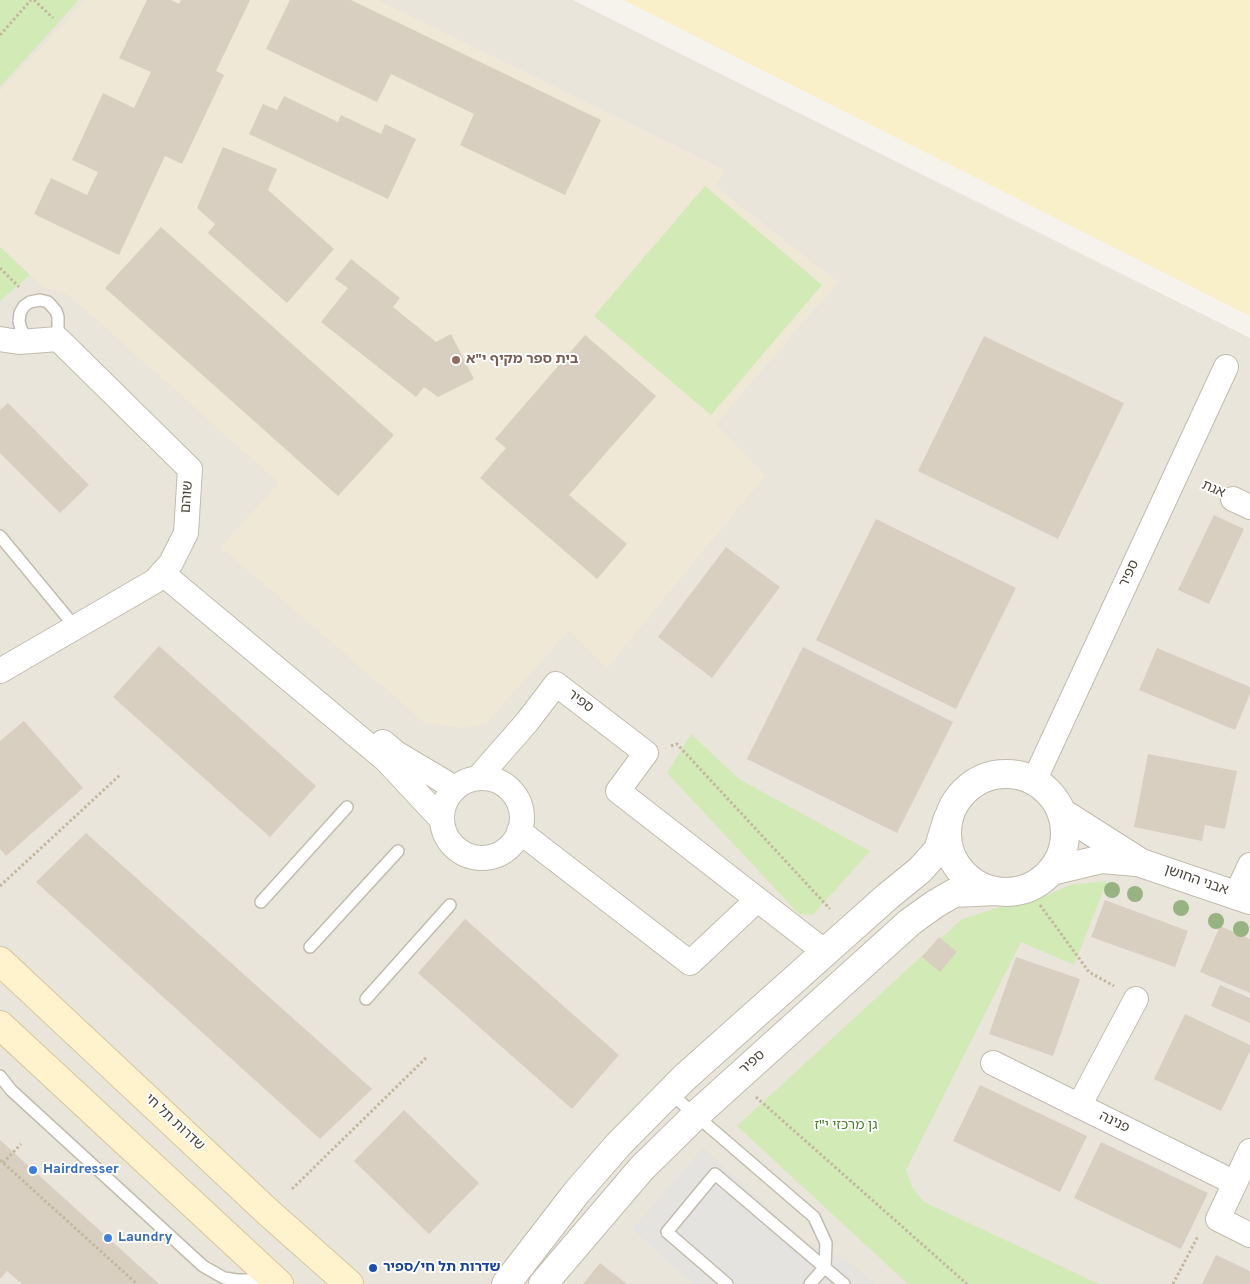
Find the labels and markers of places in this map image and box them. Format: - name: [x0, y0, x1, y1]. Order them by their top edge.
- place label: בית ספר מקיף י"א: [466, 352, 578, 368]
- marker: בית ספר מקיף י"א: [450, 354, 462, 366]
- place label: Hairdresser: [43, 1162, 119, 1178]
- marker: Hairdresser: [27, 1164, 39, 1176]
- place label: Laundry: [118, 1230, 172, 1246]
- marker: Laundry: [102, 1232, 114, 1244]
- place label: שדרות תל חי/ספיר: [383, 1260, 501, 1276]
- marker: שדרות תל חי/ספיר: [367, 1262, 379, 1274]

